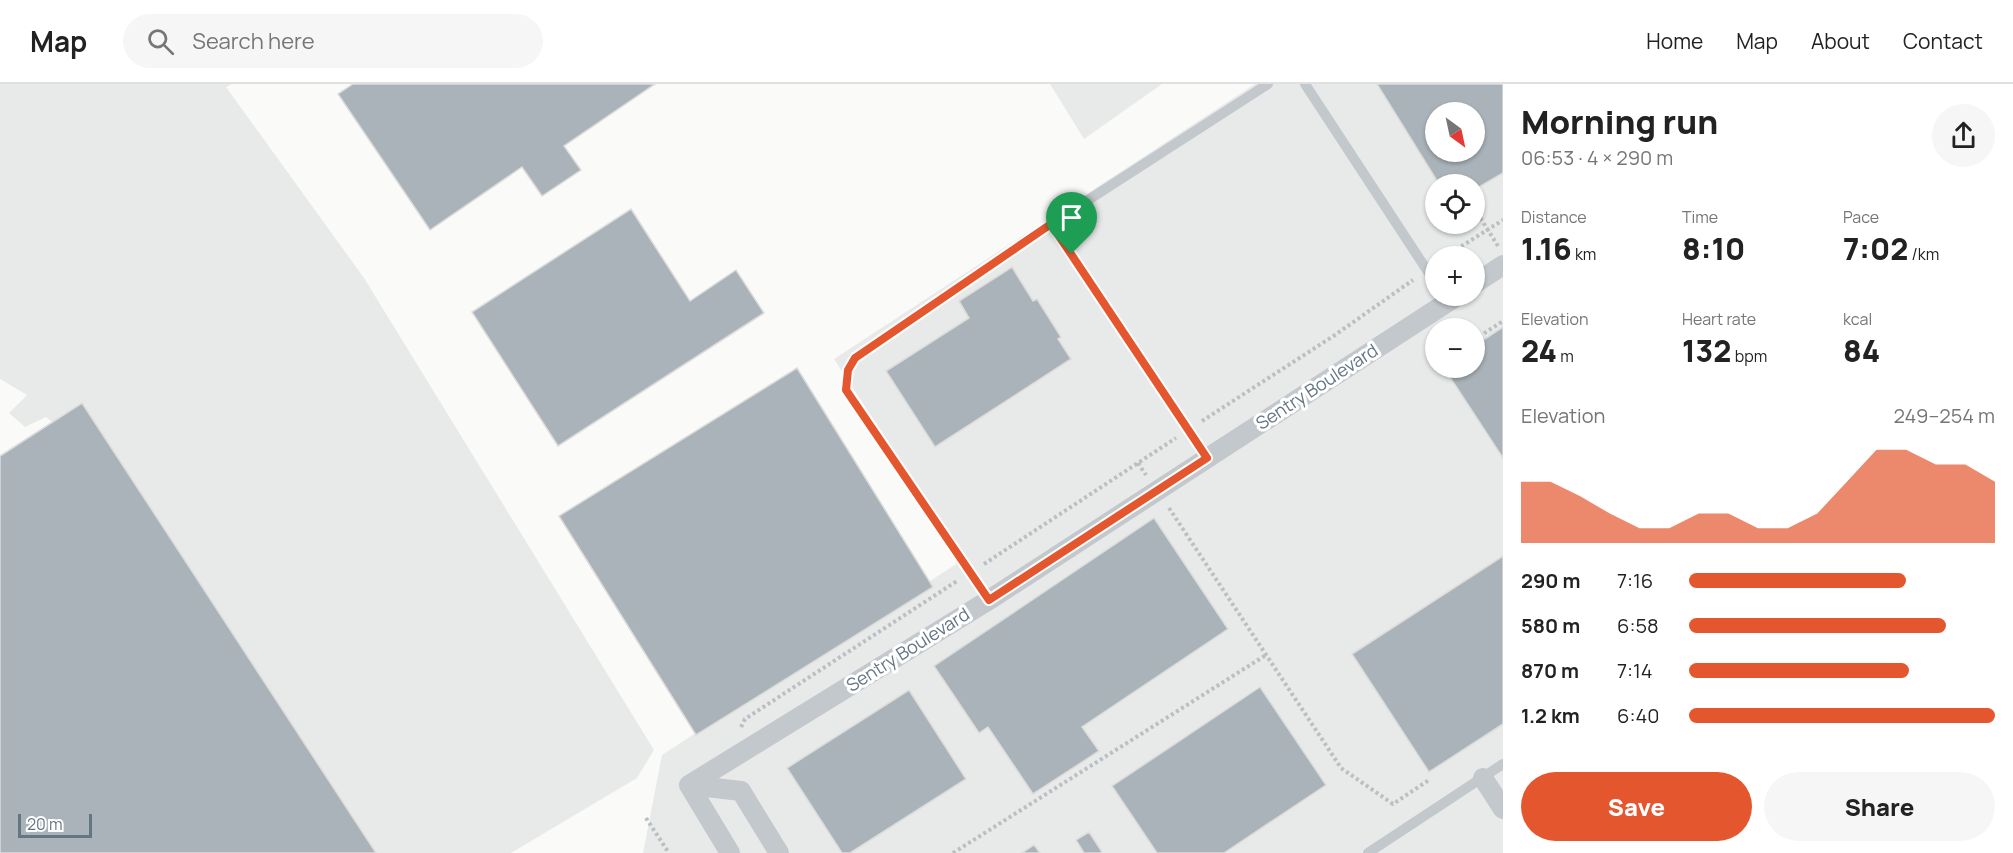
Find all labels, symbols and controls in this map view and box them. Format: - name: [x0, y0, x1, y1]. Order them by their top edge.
- search box: [123, 14, 543, 68]
- text: Map: [30, 22, 87, 60]
- icon: search: [144, 25, 177, 58]
- text: Search here: [192, 26, 315, 56]
- text: Home: [1646, 27, 1703, 55]
- text: Map: [1736, 27, 1778, 55]
- text: About: [1811, 27, 1870, 55]
- text: Contact: [1903, 27, 1983, 55]
- text: Morning run: [1521, 99, 1718, 144]
- north arrow: [1425, 102, 1485, 162]
- map controls: [1425, 102, 1485, 378]
- button: share: [1932, 104, 1995, 167]
- text: 06:53 · 4 × 290 m: [1521, 144, 1673, 171]
- button: locate: [1425, 174, 1485, 234]
- pin: [1046, 192, 1097, 254]
- icon: arrive: [1055, 201, 1088, 234]
- text: Distance: [1521, 206, 1587, 228]
- text: Time: [1682, 206, 1718, 228]
- text: Pace: [1843, 206, 1879, 228]
- text: 1.16: [1521, 228, 1572, 269]
- text: 8:10: [1682, 228, 1745, 269]
- text: 7:02: [1843, 228, 1908, 269]
- text: km: [1572, 243, 1596, 265]
- text: /km: [1908, 243, 1939, 265]
- button: +: [1425, 246, 1485, 306]
- text: Elevation: [1521, 308, 1589, 330]
- text: Heart rate: [1682, 308, 1756, 330]
- text: kcal: [1843, 308, 1872, 330]
- button: −: [1425, 318, 1485, 378]
- text: 24: [1521, 330, 1557, 371]
- text: 132: [1682, 330, 1731, 371]
- text: 84: [1843, 330, 1880, 371]
- street label: Sentry Boulevard: [1251, 338, 1382, 435]
- text: m: [1557, 345, 1574, 367]
- text: bpm: [1731, 345, 1767, 367]
- text: Elevation: [1521, 402, 1605, 429]
- text: 249–254 m: [1894, 402, 1995, 429]
- text: 290 m: [1521, 567, 1580, 594]
- text: 7:16: [1617, 567, 1653, 594]
- street label: Sentry Boulevard: [841, 602, 974, 697]
- text: 580 m: [1521, 612, 1580, 639]
- text: 6:58: [1617, 612, 1659, 639]
- text: 870 m: [1521, 657, 1579, 684]
- text: 7:14: [1617, 657, 1653, 684]
- text: 1.2 km: [1521, 702, 1580, 729]
- text: 6:40: [1617, 702, 1659, 729]
- button: Save: [1521, 772, 1752, 841]
- button: Share: [1764, 772, 1995, 841]
- scale bar: [18, 811, 92, 838]
- text: 20 m: [27, 813, 63, 835]

